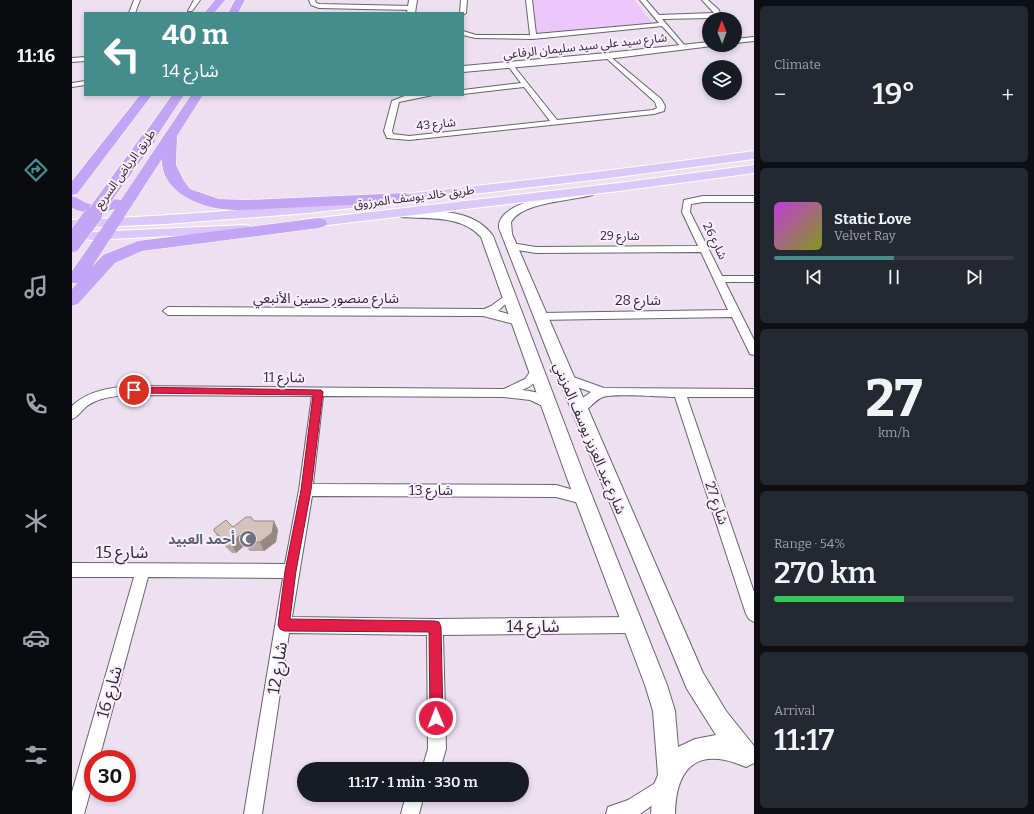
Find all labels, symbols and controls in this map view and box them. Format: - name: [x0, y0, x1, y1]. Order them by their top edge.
- north arrow: [702, 12, 742, 52]
- map controls: [702, 12, 742, 100]
- text: 40 m: [162, 18, 229, 51]
- icon: left: [96, 28, 148, 80]
- street label: شارع سيد علي سيد سليمان الرفاعي: [502, 30, 668, 64]
- text: 11:16: [17, 45, 55, 67]
- text: Climate: [774, 57, 821, 72]
- text: شارع 14: [162, 60, 219, 82]
- button: layers: [702, 60, 742, 100]
- text: 19°: [872, 76, 915, 112]
- text: −: [774, 81, 786, 108]
- text: +: [1001, 81, 1014, 108]
- street label: شارع 43: [416, 115, 457, 135]
- street label: طريق الرياض السريع: [92, 127, 160, 212]
- icon: directions: [22, 156, 50, 184]
- street label: طريق خالد يوسف المرزوق: [353, 183, 475, 212]
- text: Static Love: [834, 210, 911, 228]
- street label: شارع 26: [698, 220, 730, 263]
- text: Velvet Ray: [834, 228, 896, 243]
- street label: شارع 29: [600, 229, 640, 245]
- icon: previous: [803, 266, 825, 288]
- icon: pause: [883, 266, 905, 288]
- icon: next: [963, 266, 985, 288]
- icon: music: [22, 273, 50, 301]
- street label: شارع منصور حسين الأنبعي: [253, 290, 399, 309]
- street label: شارع 28: [615, 292, 661, 311]
- street label: شارع عبد العزيز يوسف المزيني: [548, 360, 629, 518]
- text: 27: [866, 367, 923, 430]
- street label: شارع 11: [263, 369, 305, 388]
- pin: [117, 373, 151, 407]
- icon: arrive: [123, 379, 145, 401]
- icon: phone: [22, 390, 50, 418]
- text: km/h: [878, 425, 910, 440]
- street label: شارع 27: [699, 479, 732, 528]
- street label: شارع 13: [409, 482, 453, 501]
- icon: climate: [22, 507, 50, 535]
- mosque icon: أحمد العبيد: [238, 529, 258, 549]
- place label: أحمد العبيد: [168, 530, 235, 548]
- text: Range · 54%: [774, 536, 845, 551]
- street label: شارع 15: [96, 542, 148, 565]
- text: 270 km: [774, 555, 876, 591]
- street label: شارع 14: [506, 616, 560, 639]
- icon: car: [22, 624, 50, 652]
- street label: شارع 12: [263, 640, 294, 696]
- street label: شارع 16: [92, 664, 129, 721]
- position arrow: [415, 697, 457, 739]
- text: Arrival: [774, 703, 815, 718]
- text: 11:17: [774, 722, 834, 758]
- icon: filters: [22, 741, 50, 769]
- speed limit sign: 30: [84, 750, 136, 802]
- text: 11:17 · 1 min · 330 m: [348, 773, 478, 791]

